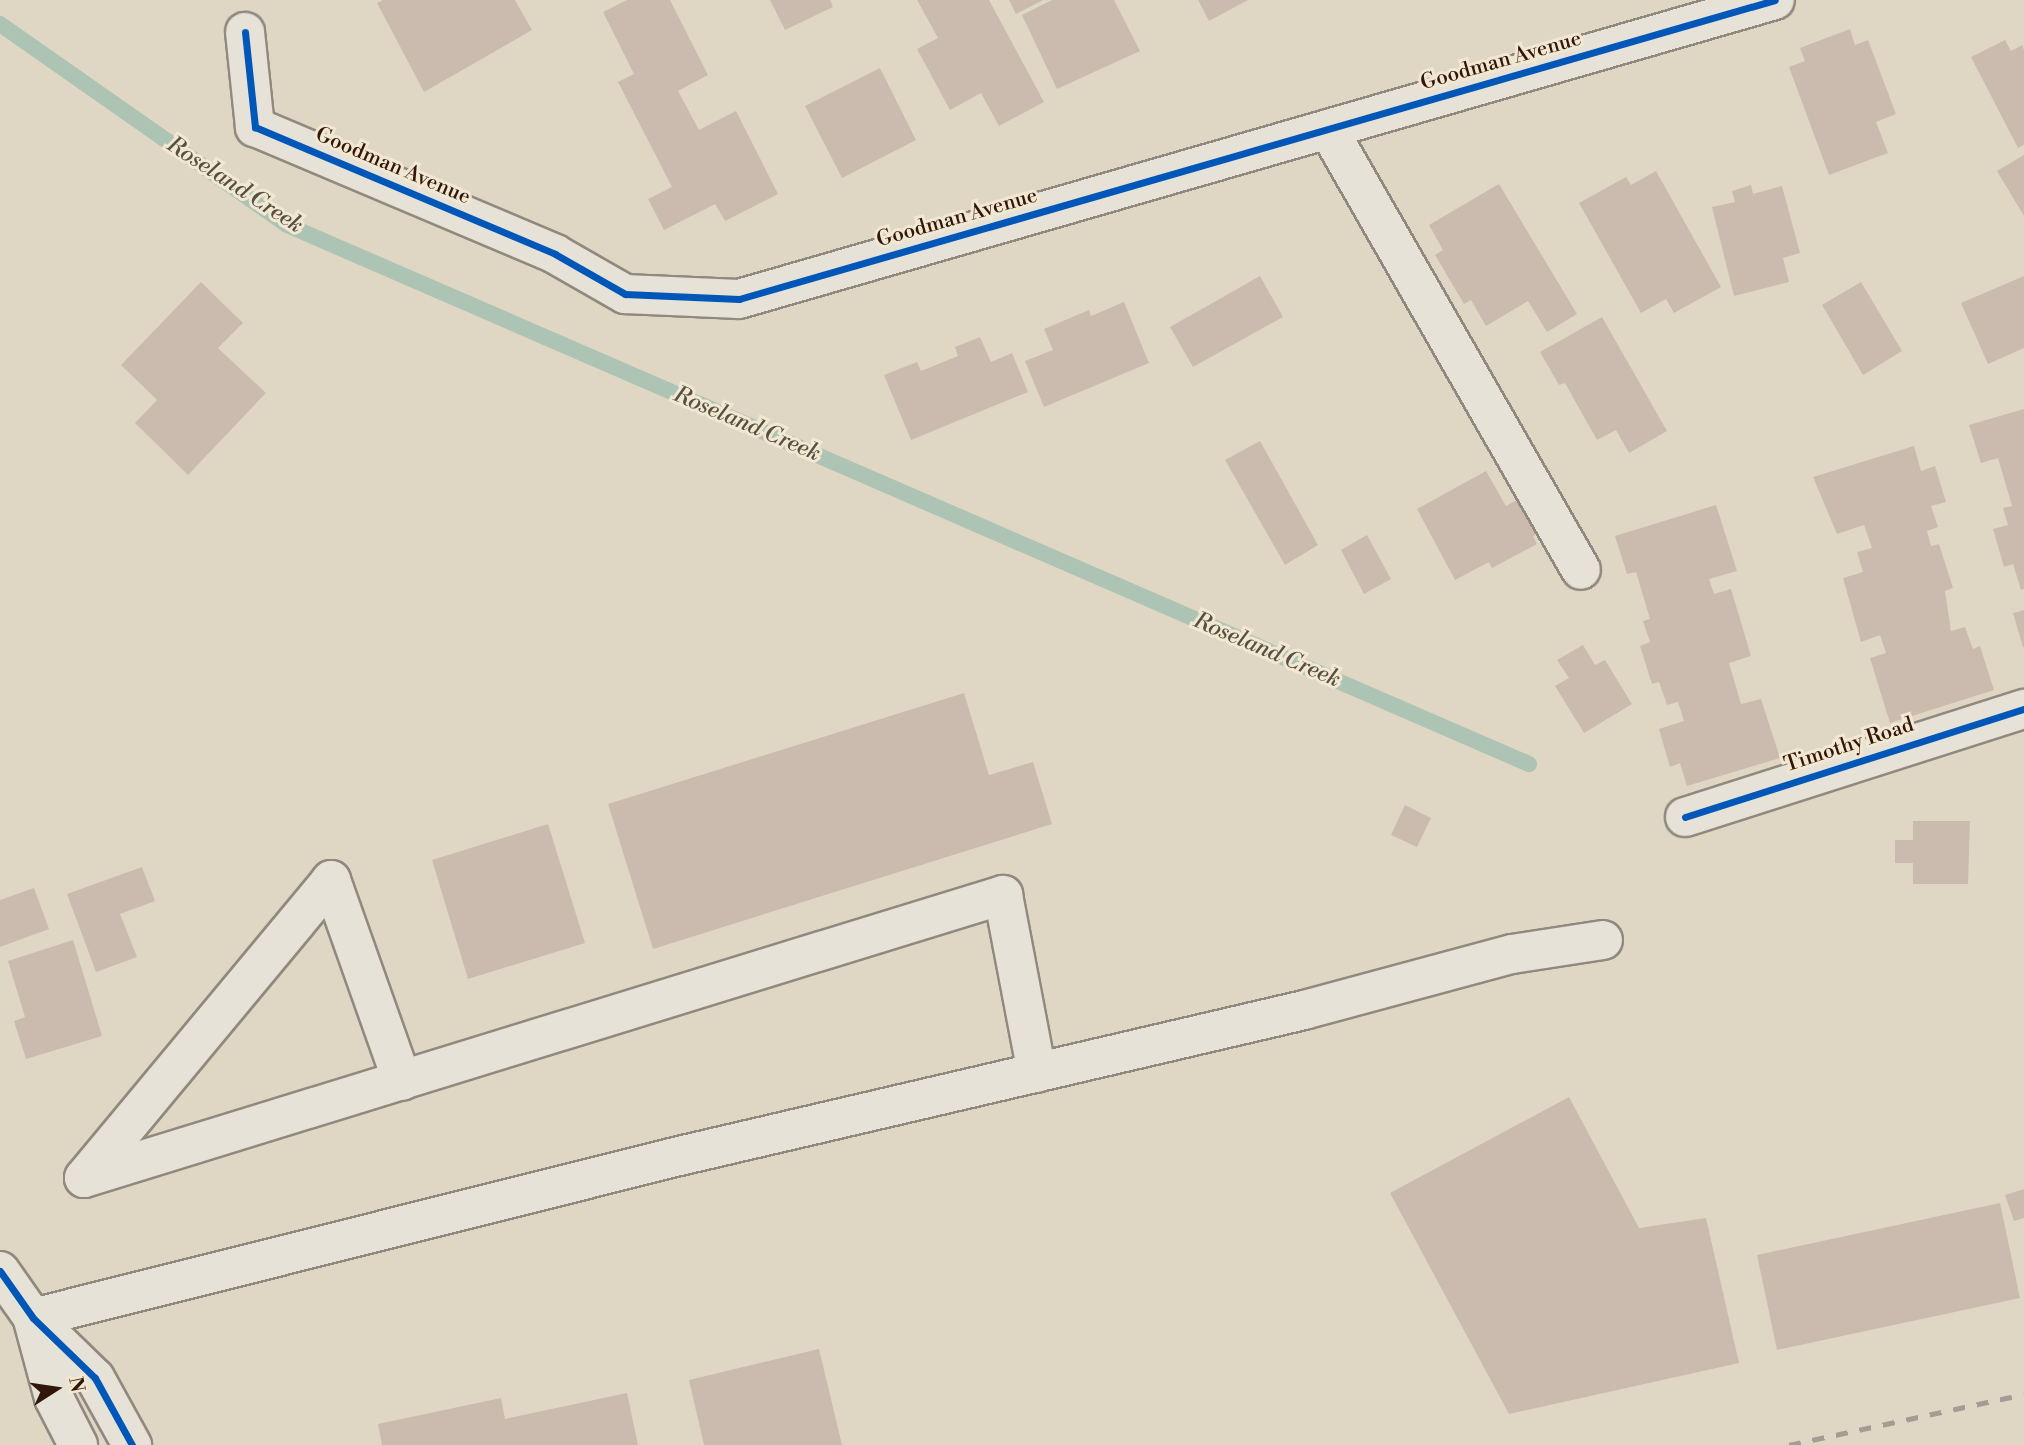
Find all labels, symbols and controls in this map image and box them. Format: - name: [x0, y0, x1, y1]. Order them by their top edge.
- street label: Goodman Avenue: [1418, 26, 1584, 96]
- street label: Goodman Avenue: [312, 122, 474, 210]
- water label: Roseland Creek: [162, 131, 308, 239]
- street label: Goodman Avenue: [874, 183, 1040, 253]
- water label: Roseland Creek: [669, 381, 825, 467]
- water label: Roseland Creek: [1189, 607, 1345, 693]
- street label: Timothy Road: [1781, 712, 1917, 778]
- north arrow: [21, 1354, 91, 1424]
- text: N: [63, 1375, 90, 1394]

